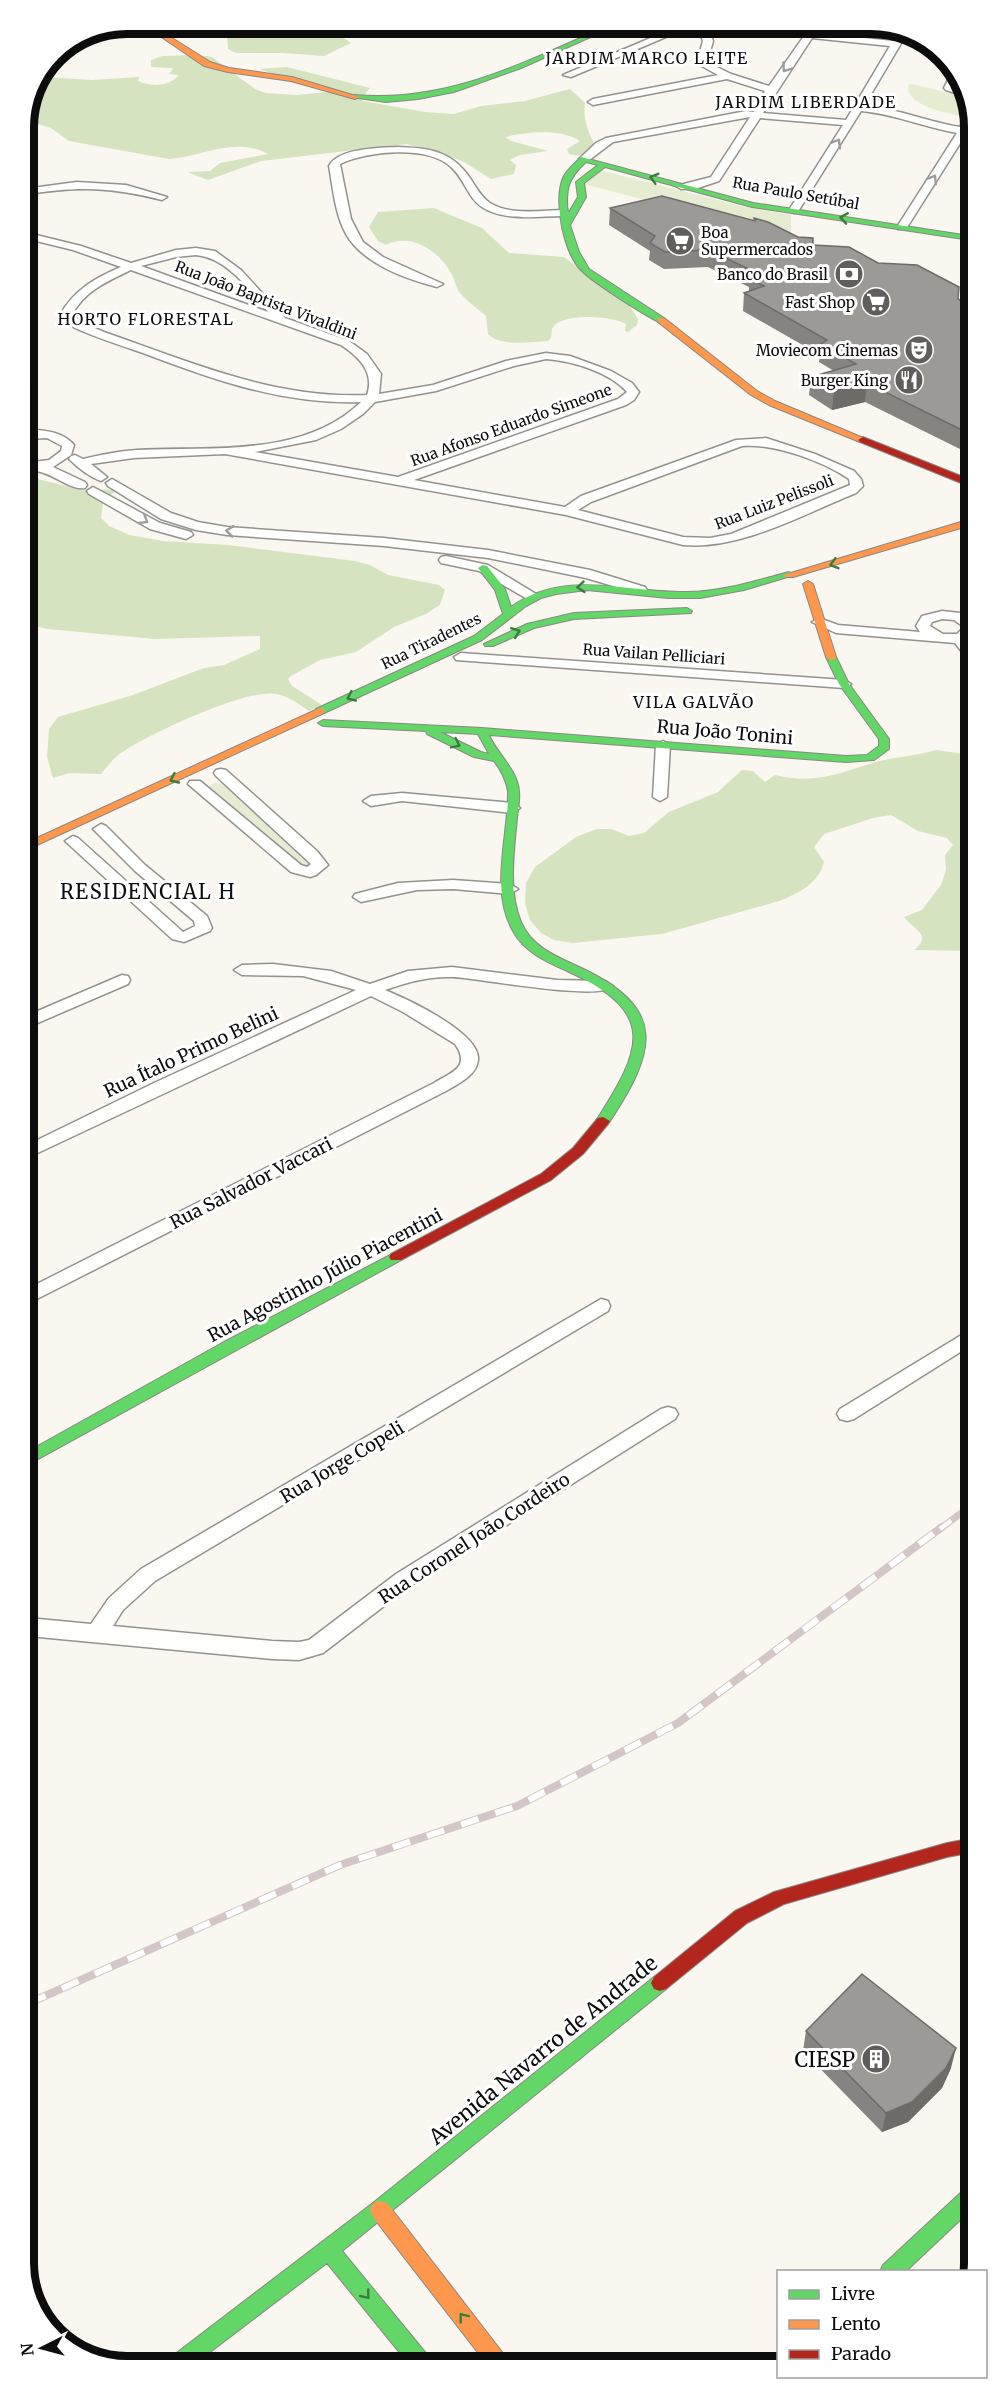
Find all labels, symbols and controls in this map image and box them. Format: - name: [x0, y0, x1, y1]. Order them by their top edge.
- district label: JARDIM MARCO LEITE: [544, 48, 749, 68]
- one-way arrow: [782, 62, 793, 73]
- district label: JARDIM LIBERDADE: [714, 92, 897, 112]
- one-way arrow: [830, 139, 842, 149]
- street label: Rua Paulo Setúbal: [731, 172, 861, 214]
- one-way arrow: [649, 173, 659, 186]
- one-way arrow: [925, 175, 937, 185]
- one-way arrow: [840, 212, 850, 225]
- place label: Boa Supermercados: [701, 223, 813, 259]
- supermarket icon: Boa Supermercados: [664, 225, 696, 257]
- street label: Rua João Baptista Vivaldini: [172, 256, 360, 344]
- bank icon: Banco do Brasil: [833, 258, 865, 290]
- place label: Banco do Brasil: [717, 265, 828, 284]
- supermarket icon: Fast Shop: [860, 286, 892, 318]
- place label: Fast Shop: [785, 293, 855, 312]
- district label: HORTO FLORESTAL: [58, 309, 234, 329]
- theatre icon: Moviecom Cinemas: [903, 334, 935, 366]
- place label: Moviecom Cinemas: [756, 341, 898, 360]
- restaurant icon: Burger King: [893, 364, 925, 396]
- place label: Burger King: [801, 371, 888, 390]
- street label: Rua Afonso Eduardo Simeone: [408, 380, 614, 470]
- street label: Rua Luiz Pelissoli: [712, 471, 836, 533]
- one-way arrow: [138, 512, 148, 524]
- one-way arrow: [225, 525, 234, 538]
- one-way arrow: [829, 557, 840, 569]
- one-way arrow: [577, 581, 586, 594]
- street label: Rua Tiradentes: [378, 609, 484, 673]
- one-way arrow: [509, 627, 520, 639]
- street label: Rua Vailan Pelliciari: [582, 640, 726, 668]
- one-way arrow: [347, 690, 358, 702]
- district label: VILA GALVÃO: [632, 692, 755, 712]
- street label: Rua João Tonini: [656, 715, 794, 749]
- one-way arrow: [450, 737, 461, 749]
- one-way arrow: [170, 771, 181, 783]
- district label: RESIDENCIAL H: [60, 879, 236, 904]
- street label: Rua Ítalo Primo Belini: [100, 1001, 282, 1103]
- street label: Rua Salvador Vaccari: [166, 1132, 336, 1234]
- street label: Rua Agostinho Júlio Piacentini: [204, 1203, 446, 1347]
- street label: Rua Jorge Copeli: [276, 1416, 408, 1508]
- street label: Rua Coronel João Cordeiro: [374, 1467, 574, 1609]
- street label: Avenida Navarro de Andrade: [423, 1949, 663, 2151]
- building icon: CIESP: [860, 2043, 892, 2075]
- place label: CIESP: [794, 2046, 855, 2073]
- legend: [777, 2270, 987, 2378]
- text: Livre: [831, 2282, 875, 2305]
- one-way arrow: [358, 2288, 369, 2299]
- text: Lento: [831, 2312, 881, 2335]
- one-way arrow: [459, 2313, 470, 2324]
- north arrow: [12, 2318, 72, 2378]
- text: N: [16, 2342, 38, 2357]
- text: Parado: [831, 2342, 891, 2365]

